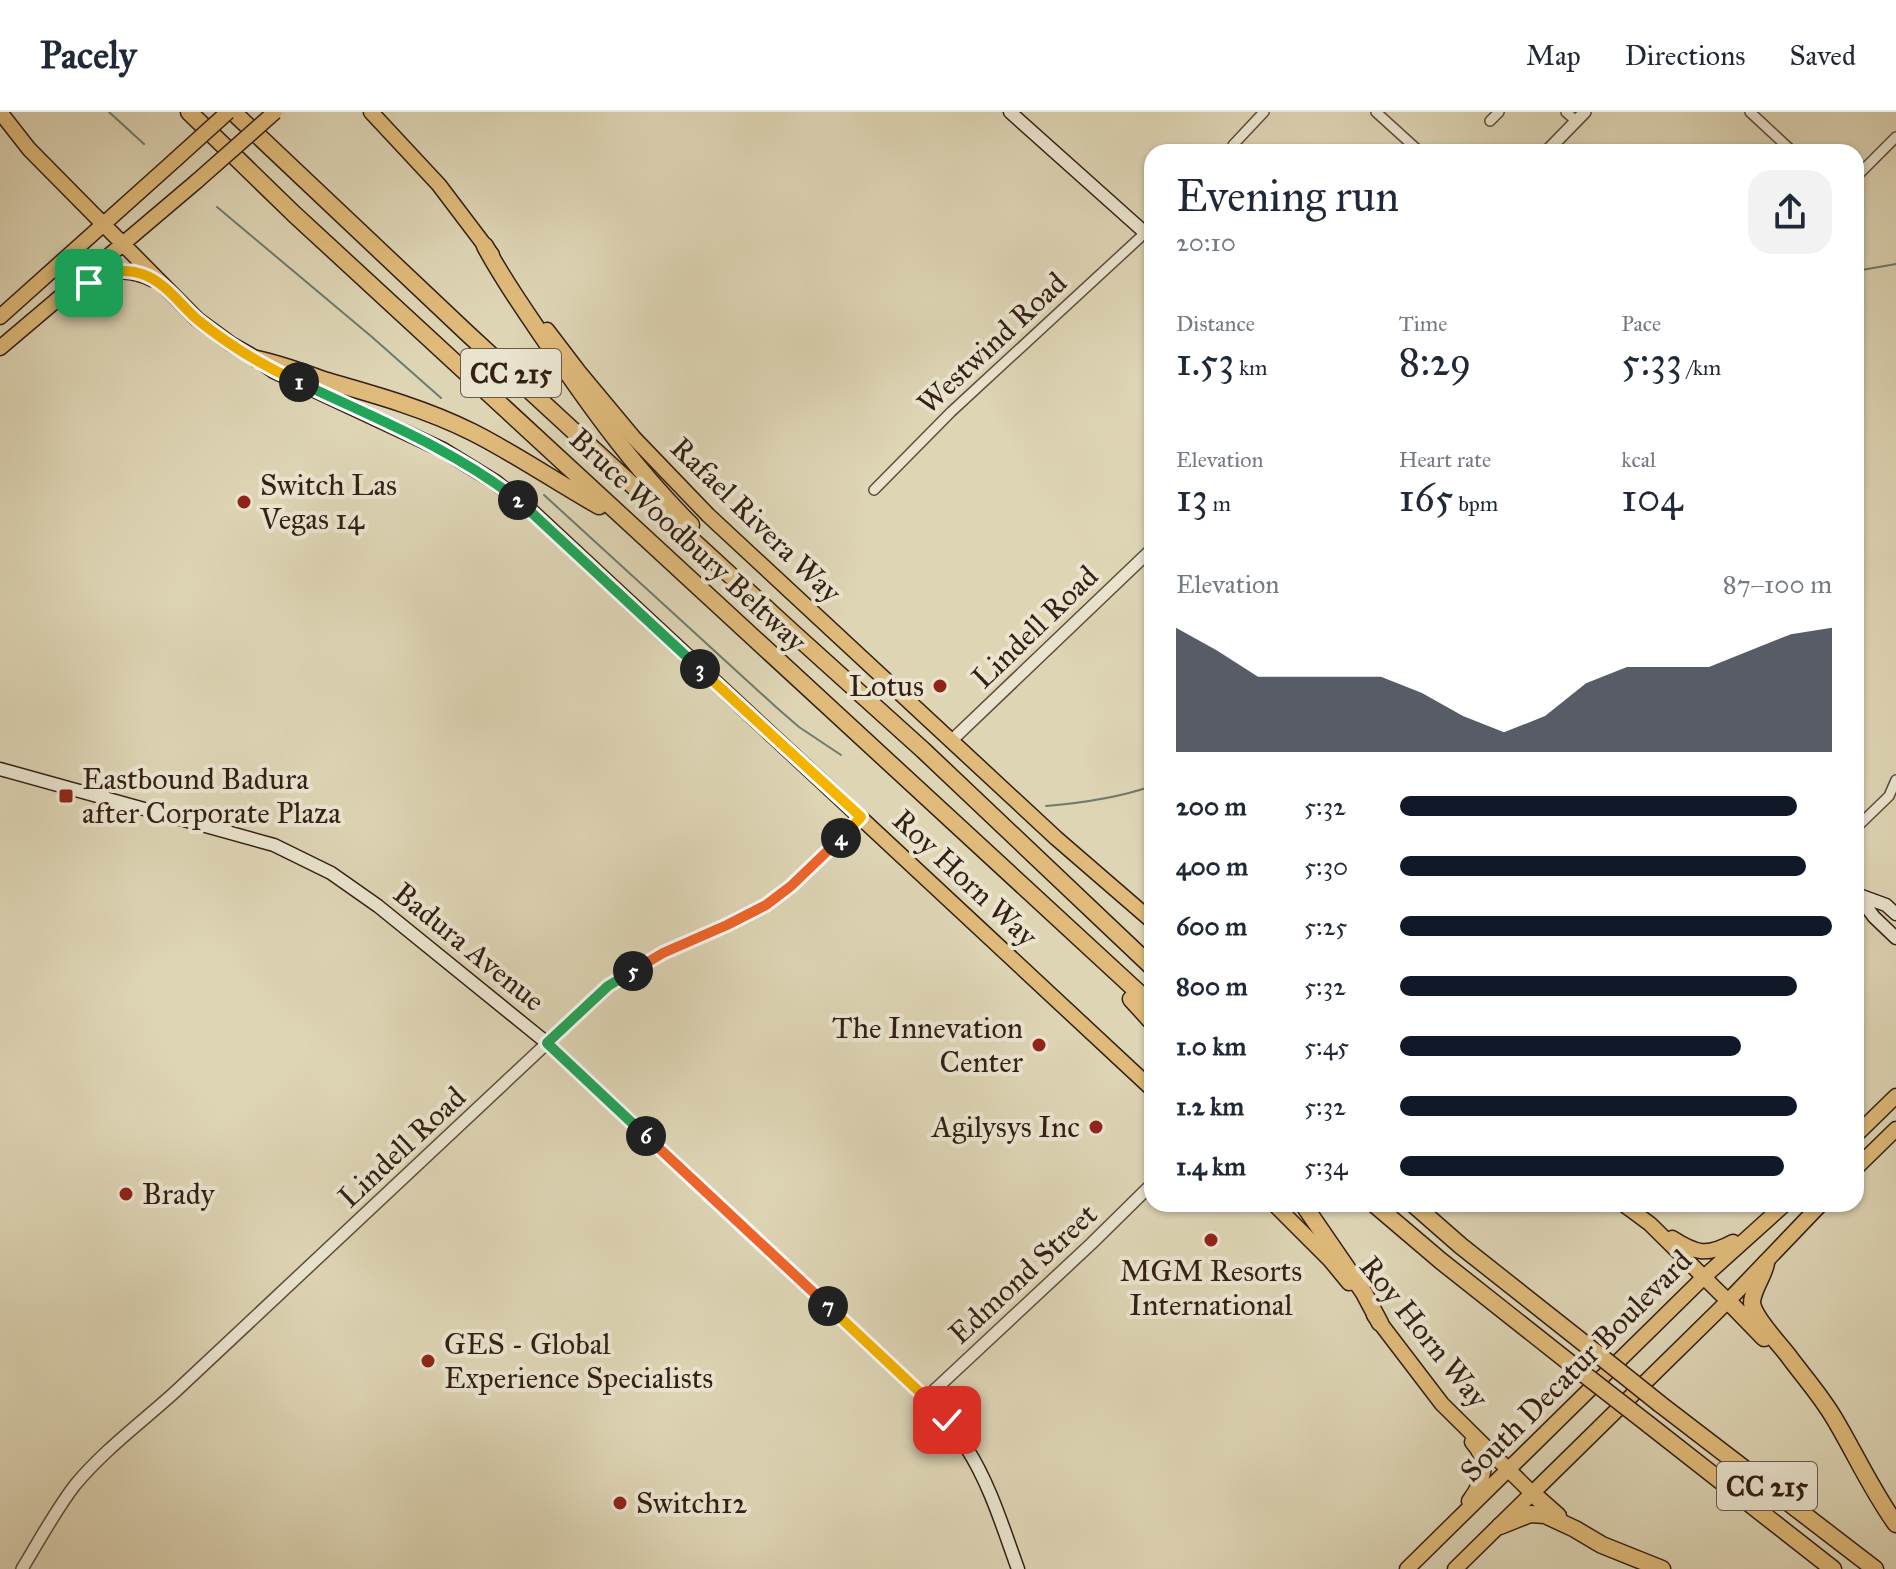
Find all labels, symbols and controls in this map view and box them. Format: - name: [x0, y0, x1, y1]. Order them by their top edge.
- text: Pacely: [40, 32, 136, 78]
- text: Map: [1526, 38, 1581, 73]
- text: Directions: [1625, 38, 1746, 73]
- text: Saved: [1790, 38, 1856, 73]
- text: Evening run: [1176, 169, 1399, 223]
- button: share: [1748, 170, 1832, 254]
- text: 20:10: [1176, 226, 1236, 258]
- pin: [55, 249, 123, 317]
- icon: arrive: [67, 261, 111, 305]
- street label: Westwind Road: [910, 265, 1074, 421]
- text: Distance: [1176, 310, 1255, 337]
- text: Time: [1399, 310, 1447, 337]
- text: Pace: [1621, 310, 1661, 337]
- text: 1.53: [1176, 337, 1234, 386]
- text: 8:29: [1399, 337, 1471, 386]
- text: 5:33: [1621, 337, 1682, 386]
- road number: CC 215: [461, 349, 561, 397]
- text: km: [1234, 354, 1268, 381]
- text: /km: [1682, 354, 1721, 381]
- pin: 1: [279, 362, 319, 402]
- text: 1: [295, 368, 303, 395]
- street label: Bruce Woodbury Beltway: [562, 421, 815, 660]
- street label: Rafael Rivera Way: [663, 430, 849, 611]
- text: Elevation: [1176, 446, 1263, 473]
- text: Heart rate: [1399, 446, 1491, 473]
- text: kcal: [1621, 446, 1656, 473]
- place label: Switch Las Vegas 14: [259, 467, 397, 537]
- text: 13: [1176, 473, 1208, 522]
- text: 165: [1399, 473, 1453, 522]
- text: 104: [1621, 473, 1683, 522]
- pin: 2: [498, 480, 538, 520]
- text: 2: [513, 486, 523, 513]
- text: m: [1208, 490, 1231, 517]
- text: bpm: [1453, 490, 1498, 517]
- marker: Switch Las Vegas 14: [235, 493, 253, 511]
- street label: Lindell Road: [965, 558, 1105, 696]
- text: Elevation: [1176, 568, 1279, 600]
- text: 87–100 m: [1723, 568, 1832, 600]
- pin: 3: [680, 649, 720, 689]
- text: 3: [696, 655, 704, 682]
- place label: Lotus: [849, 668, 924, 704]
- marker: Lotus: [931, 677, 949, 695]
- place label: Eastbound Badura after Corporate Plaza: [82, 761, 341, 831]
- marker: Eastbound Badura after Corporate Plaza: [57, 787, 75, 805]
- text: 200 m: [1176, 790, 1247, 822]
- text: 5:32: [1304, 790, 1346, 822]
- street label: Roy Horn Way: [885, 802, 1045, 955]
- pin: 4: [821, 818, 861, 858]
- text: 4: [835, 824, 847, 851]
- text: 400 m: [1176, 850, 1248, 882]
- text: 5:30: [1304, 850, 1348, 882]
- street label: Badura Avenue: [386, 875, 552, 1019]
- text: 600 m: [1176, 910, 1247, 942]
- text: 5:25: [1304, 910, 1347, 942]
- pin: 5: [613, 951, 653, 991]
- text: 5: [628, 957, 638, 984]
- text: 800 m: [1176, 970, 1248, 1002]
- text: 5:32: [1304, 970, 1346, 1002]
- place label: The Innevation Center: [832, 1010, 1024, 1080]
- text: 1.0 km: [1176, 1030, 1246, 1062]
- text: 5:45: [1304, 1030, 1349, 1062]
- marker: The Innevation Center: [1030, 1036, 1048, 1054]
- street label: Lindell Road: [331, 1079, 473, 1215]
- text: 1.2 km: [1176, 1090, 1244, 1122]
- text: 5:32: [1304, 1090, 1346, 1122]
- place label: Agilysys Inc: [930, 1109, 1080, 1145]
- pin: 6: [626, 1116, 666, 1156]
- marker: Agilysys Inc: [1087, 1118, 1105, 1136]
- text: 6: [640, 1122, 652, 1149]
- text: 1.4 km: [1176, 1150, 1246, 1182]
- text: 5:34: [1304, 1150, 1348, 1182]
- place label: Brady: [142, 1176, 215, 1212]
- marker: Brady: [117, 1185, 135, 1203]
- street label: Edmond Street: [942, 1196, 1105, 1352]
- marker: MGM Resorts International: [1202, 1231, 1220, 1249]
- street label: South Decatur Boulevard: [1453, 1243, 1699, 1489]
- street label: Roy Horn Way: [1352, 1249, 1497, 1416]
- place label: MGM Resorts International: [1120, 1253, 1302, 1323]
- pin: 7: [808, 1286, 848, 1326]
- text: 7: [822, 1292, 834, 1319]
- place label: GES - Global Experience Specialists: [444, 1326, 713, 1396]
- marker: GES - Global Experience Specialists: [419, 1352, 437, 1370]
- pin: [913, 1386, 981, 1454]
- icon: check: [925, 1398, 969, 1442]
- road number: CC 215: [1717, 1462, 1817, 1510]
- place label: Switch12: [636, 1485, 748, 1521]
- marker: Switch12: [611, 1494, 629, 1512]

